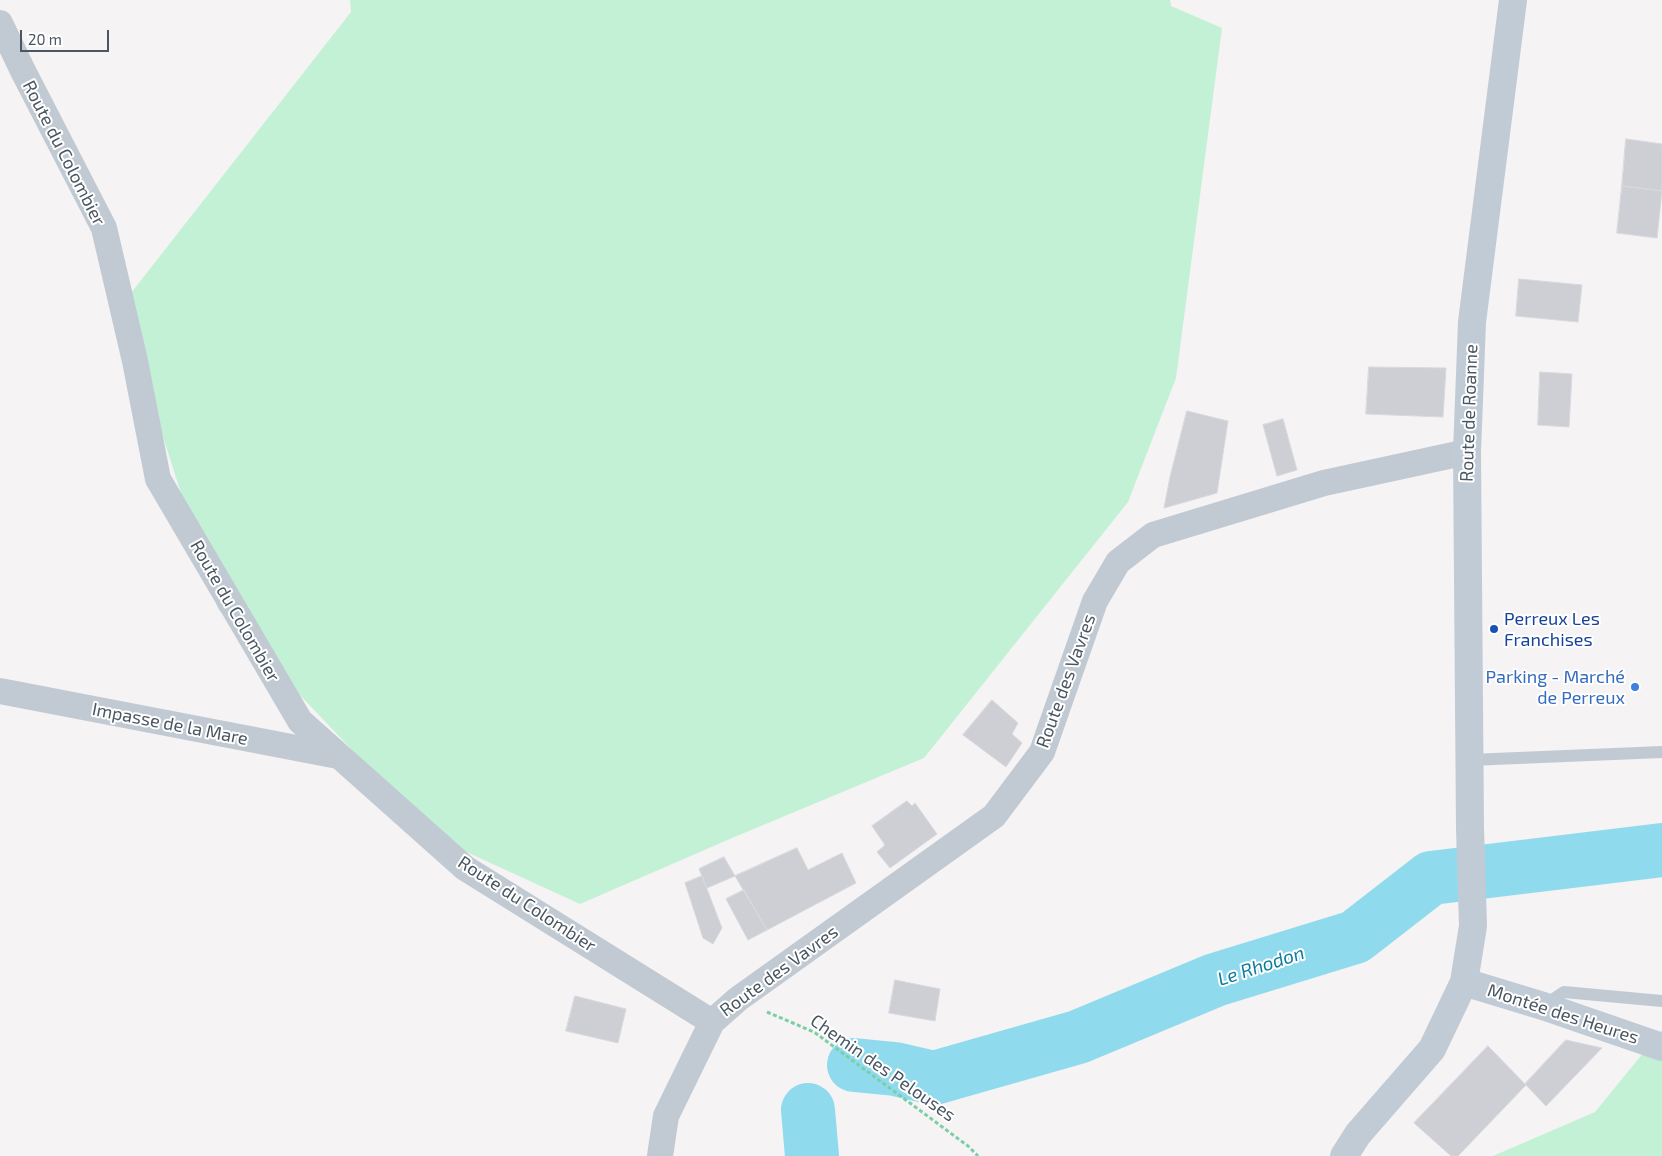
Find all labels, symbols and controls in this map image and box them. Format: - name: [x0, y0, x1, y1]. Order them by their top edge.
- scale bar: [22, 20, 111, 52]
- text: 20 m: [28, 30, 62, 48]
- street label: Route du Colombier: [18, 77, 110, 229]
- street label: Route de Roanne: [1456, 344, 1482, 482]
- street label: Route du Colombier: [186, 536, 284, 686]
- place label: Perreux Les Franchises: [1504, 608, 1600, 650]
- street label: Route des Vavres: [1032, 611, 1100, 751]
- marker: Perreux Les Franchises: [1488, 623, 1500, 635]
- place label: Parking - Marché de Perreux: [1486, 666, 1625, 709]
- marker: Parking - Marché de Perreux: [1629, 681, 1641, 693]
- street label: Impasse de la Mare: [90, 698, 250, 750]
- street label: Route du Colombier: [454, 851, 600, 957]
- street label: Route des Vavres: [716, 921, 842, 1021]
- water label: Le Rhodon: [1215, 941, 1307, 991]
- street label: Montée des Heures: [1485, 979, 1641, 1049]
- street label: Chemin des Pelouses: [806, 1010, 960, 1126]

